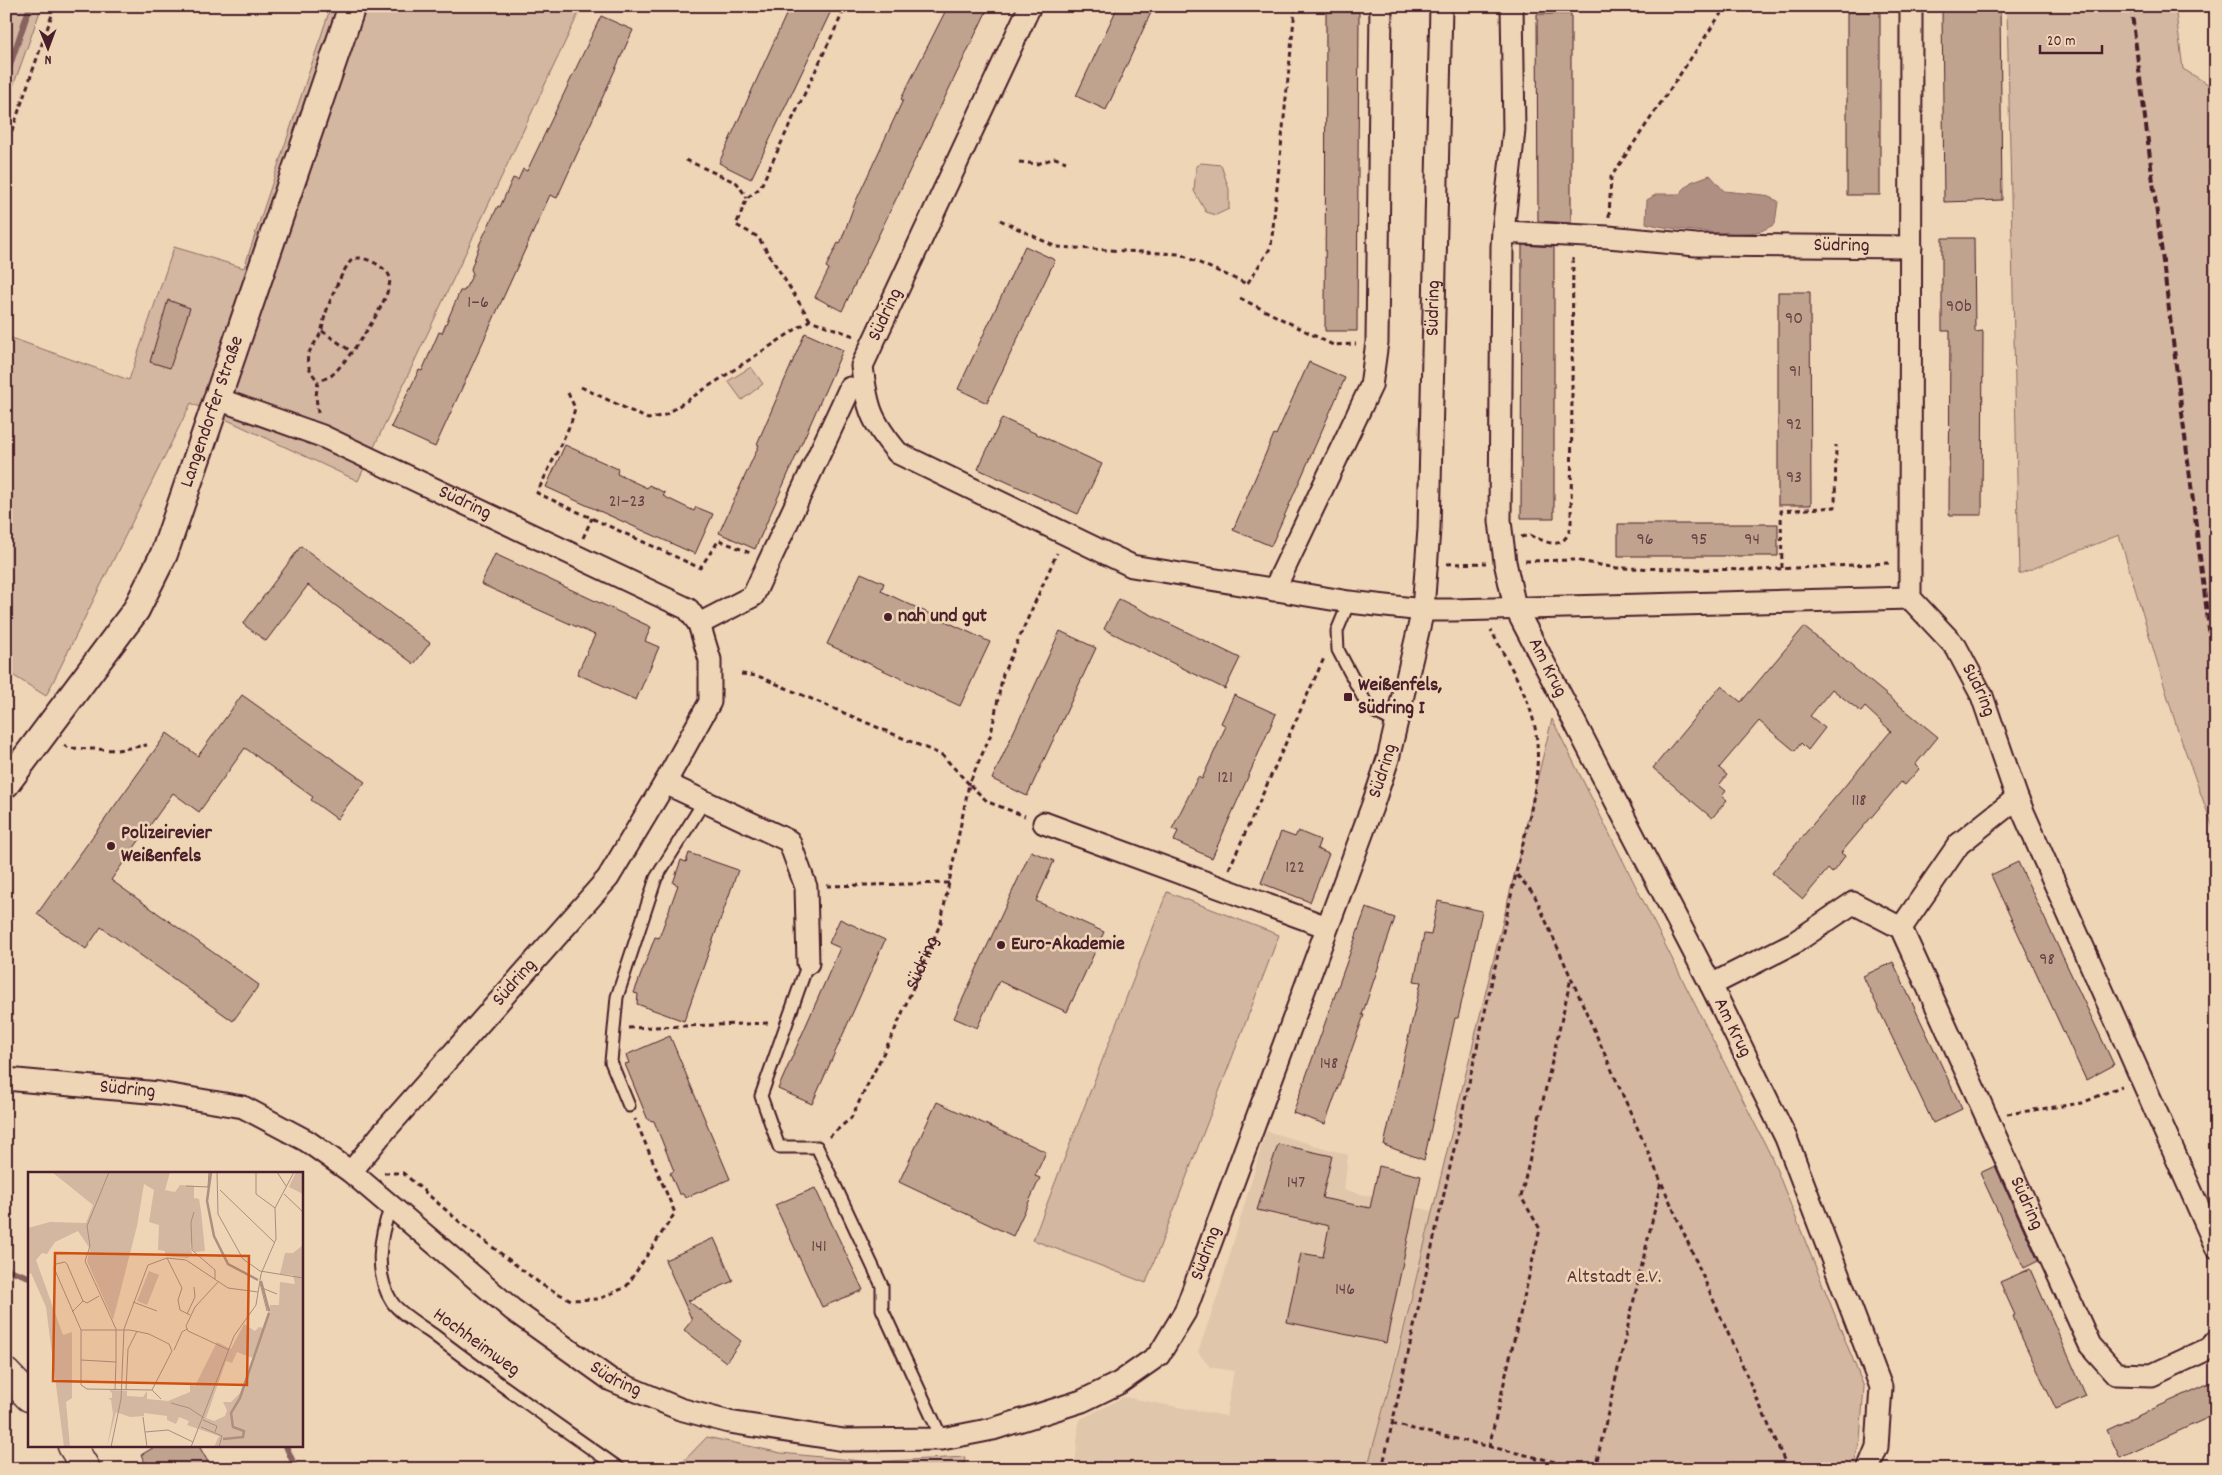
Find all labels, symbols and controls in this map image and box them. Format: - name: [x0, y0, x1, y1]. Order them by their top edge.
- north arrow: [22, 22, 72, 72]
- scale bar: [2040, 22, 2102, 54]
- text: 20 m: [2047, 31, 2075, 53]
- text: N: [44, 49, 52, 69]
- street label: Südring: [1813, 232, 1870, 261]
- street label: Südring: [1419, 280, 1449, 337]
- street label: Südring: [861, 284, 911, 346]
- house number: 1–6: [467, 291, 489, 316]
- house number: 90b: [1946, 295, 1972, 320]
- house number: 90: [1785, 307, 1803, 332]
- street label: Langendorfer Straße: [174, 332, 252, 491]
- house number: 91: [1789, 360, 1801, 385]
- house number: 92: [1786, 413, 1802, 438]
- house number: 93: [1786, 466, 1802, 491]
- street label: Südring: [433, 479, 496, 528]
- house number: 21–23: [609, 490, 645, 515]
- house number: 96: [1636, 528, 1654, 553]
- house number: 95: [1691, 528, 1707, 553]
- house number: 94: [1744, 528, 1760, 553]
- place label: nah und gut: [898, 603, 988, 631]
- marker: nah und gut: [882, 611, 894, 623]
- street label: Am Krug: [1520, 633, 1574, 703]
- street label: Südring: [1953, 659, 2002, 721]
- place label: Weißenfels, Südring I: [1358, 672, 1442, 723]
- marker: Weißenfels, Südring I: [1342, 691, 1354, 703]
- street label: Südring: [1362, 741, 1405, 802]
- house number: 121: [1217, 766, 1233, 791]
- house number: 118: [1851, 789, 1867, 814]
- place label: Polizeirevier Weißenfels: [121, 820, 212, 871]
- marker: Polizeirevier Weißenfels: [105, 840, 117, 852]
- house number: 122: [1285, 856, 1305, 881]
- place label: Euro-Akademie: [1011, 931, 1125, 959]
- street label: Südring: [900, 932, 947, 994]
- marker: Euro-Akademie: [995, 939, 1007, 951]
- house number: 98: [2039, 948, 2055, 973]
- street label: Südring: [486, 953, 544, 1013]
- street label: Am Krug: [1706, 993, 1758, 1063]
- house number: 148: [1320, 1052, 1338, 1077]
- street label: Südring: [98, 1074, 157, 1107]
- house number: 147: [1287, 1171, 1305, 1196]
- inset map: [28, 1172, 302, 1448]
- street label: Südring: [2002, 1172, 2050, 1235]
- street label: Südring: [1184, 1223, 1229, 1285]
- house number: 141: [811, 1235, 827, 1260]
- park label: Altstadt e.V.: [1567, 1264, 1661, 1292]
- house number: 146: [1335, 1278, 1355, 1303]
- street label: Hochheimweg: [426, 1302, 526, 1384]
- street label: Südring: [583, 1354, 646, 1405]

